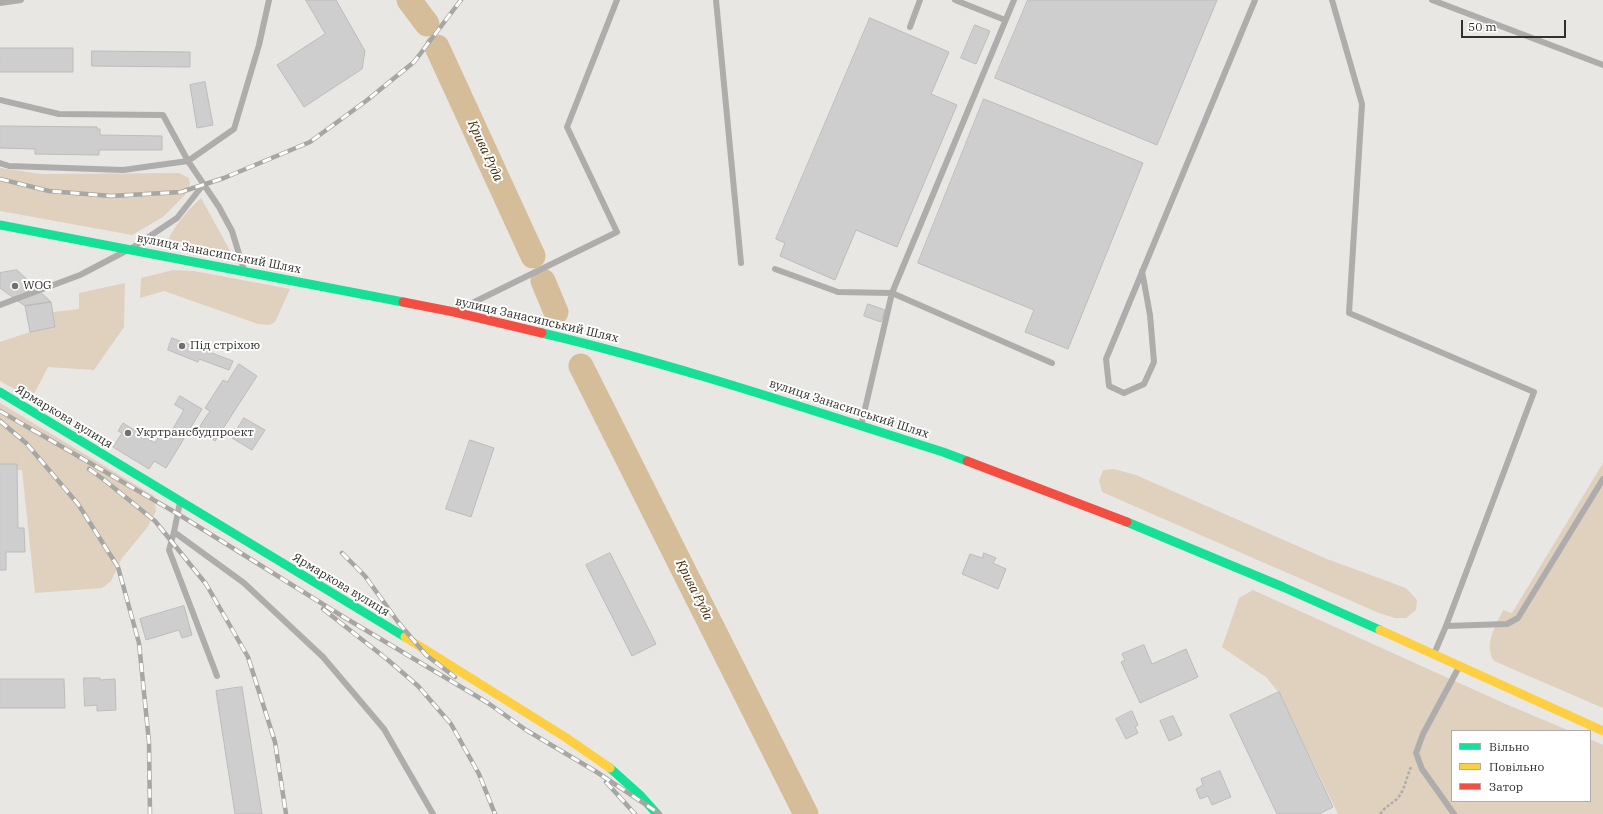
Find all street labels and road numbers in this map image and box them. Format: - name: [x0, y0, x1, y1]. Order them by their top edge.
- street label: вулиця Занасипський Шлях: [136, 231, 302, 277]
- street label: вулиця Занасипський Шлях: [454, 294, 620, 346]
- street label: вулиця Занасипський Шлях: [767, 376, 931, 442]
- street label: Ярмаркова вулиця: [13, 382, 115, 452]
- street label: Ярмаркова вулиця: [290, 550, 392, 620]

